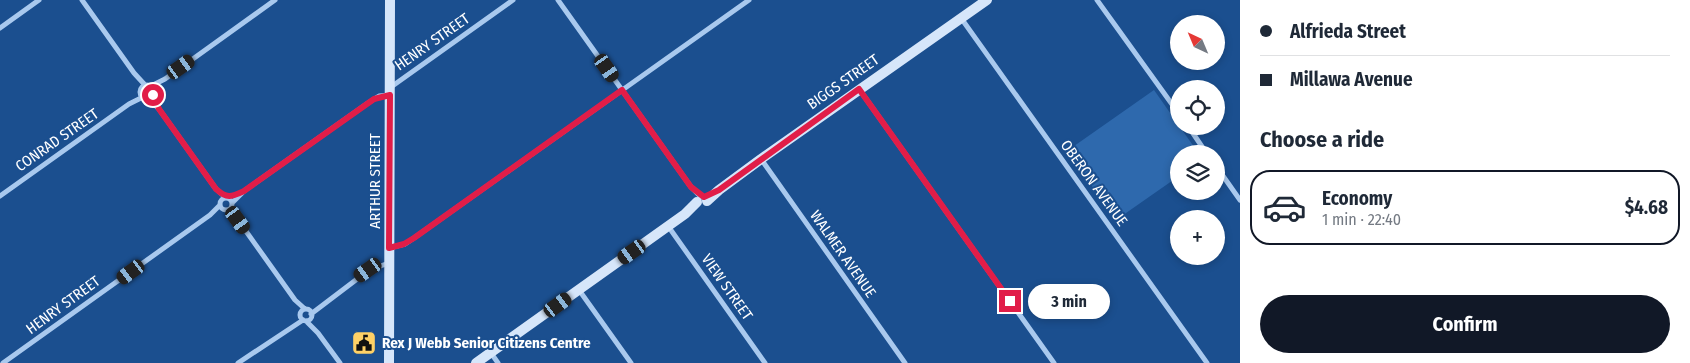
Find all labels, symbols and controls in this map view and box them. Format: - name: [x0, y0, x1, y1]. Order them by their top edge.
- street label: HENRY STREET: [391, 10, 473, 74]
- north arrow: [1170, 15, 1225, 70]
- map controls: [1170, 15, 1225, 265]
- text: Alfrieda Street: [1290, 20, 1406, 43]
- car: [592, 51, 621, 85]
- street label: BIGGS STREET: [804, 51, 882, 113]
- car: [164, 52, 197, 82]
- text: Millawa Avenue: [1290, 68, 1413, 91]
- button: locate: [1170, 80, 1225, 135]
- route start: [142, 84, 164, 106]
- street label: CONRAD STREET: [12, 105, 102, 175]
- text: Choose a ride: [1260, 126, 1384, 153]
- street label: ARTHUR STREET: [366, 133, 384, 229]
- street label: OBERON AVENUE: [1057, 136, 1131, 230]
- button: layers: [1170, 145, 1225, 200]
- icon: car: [1262, 185, 1307, 230]
- text: Economy: [1322, 187, 1392, 210]
- text: $4.68: [1625, 196, 1668, 219]
- car: [223, 203, 252, 237]
- street label: WALMER AVENUE: [806, 207, 880, 301]
- button: +: [1170, 210, 1225, 265]
- text: 1 min · 22:40: [1322, 210, 1401, 229]
- car: [615, 237, 648, 267]
- street label: VIEW STREET: [698, 250, 756, 324]
- car: [351, 255, 384, 285]
- car: [114, 257, 147, 287]
- street label: HENRY STREET: [22, 272, 104, 338]
- callout: 3 min: [1028, 284, 1110, 318]
- car: [541, 290, 574, 320]
- route end: [999, 290, 1021, 312]
- text: 3 min: [1051, 292, 1087, 311]
- button: Confirm: [1260, 295, 1670, 353]
- public building icon: Rex J Webb Senior Citizens Centre: [351, 330, 377, 356]
- place label: Rex J Webb Senior Citizens Centre: [382, 334, 591, 352]

